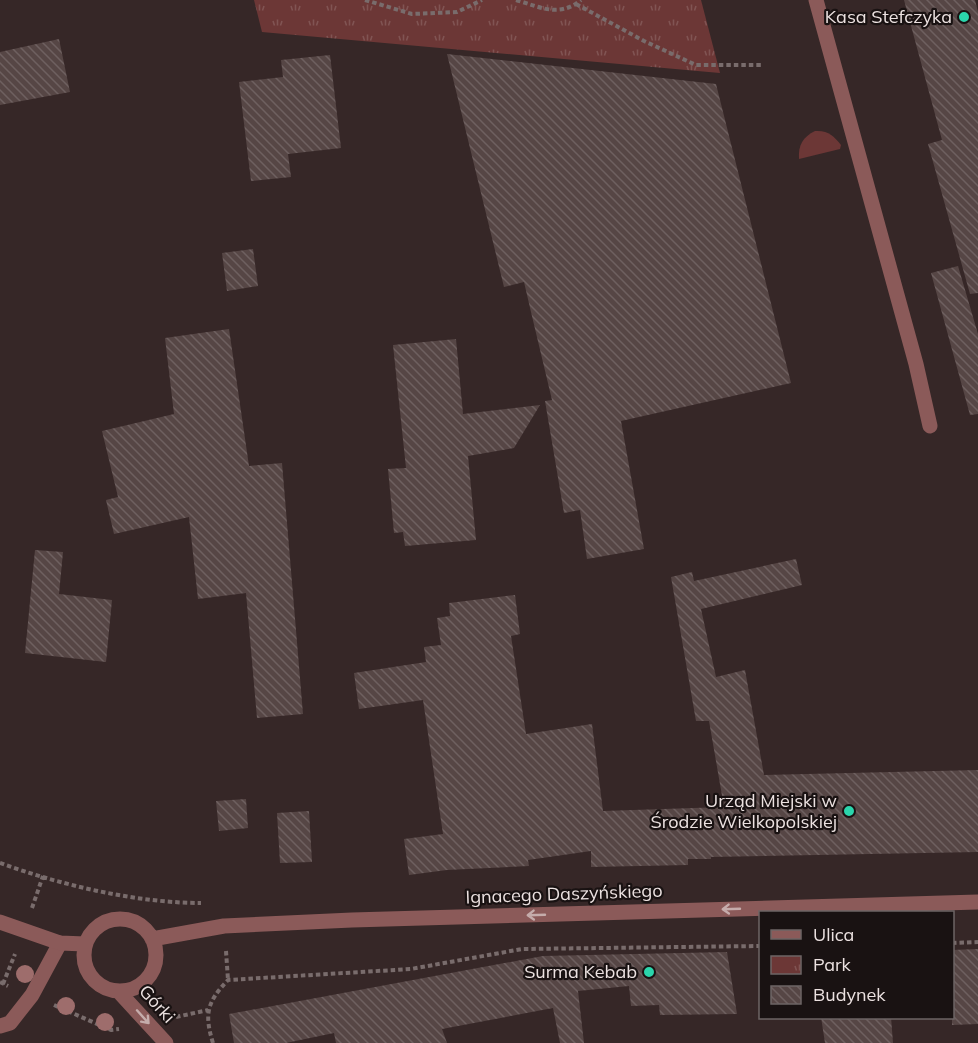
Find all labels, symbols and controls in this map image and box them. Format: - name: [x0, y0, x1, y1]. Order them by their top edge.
- place label: Kasa Stefczyka: [825, 5, 952, 28]
- marker: Kasa Stefczyka: [957, 10, 971, 24]
- place label: Urząd Miejski w Środzie Wielkopolskiej: [651, 789, 837, 833]
- marker: Urząd Miejski w Środzie Wielkopolskiej: [842, 804, 856, 818]
- street label: Ignacego Daszyńskiego: [465, 879, 663, 908]
- one-way arrow: [721, 903, 741, 915]
- one-way arrow: [526, 909, 546, 920]
- legend: [759, 911, 954, 1019]
- text: Ulica: [813, 923, 854, 946]
- text: Park: [813, 953, 852, 976]
- place label: Surma Kebab: [524, 960, 637, 983]
- marker: Surma Kebab: [642, 965, 656, 979]
- street label: Górki: [134, 980, 180, 1028]
- text: Budynek: [813, 983, 886, 1006]
- one-way arrow: [136, 1010, 150, 1025]

